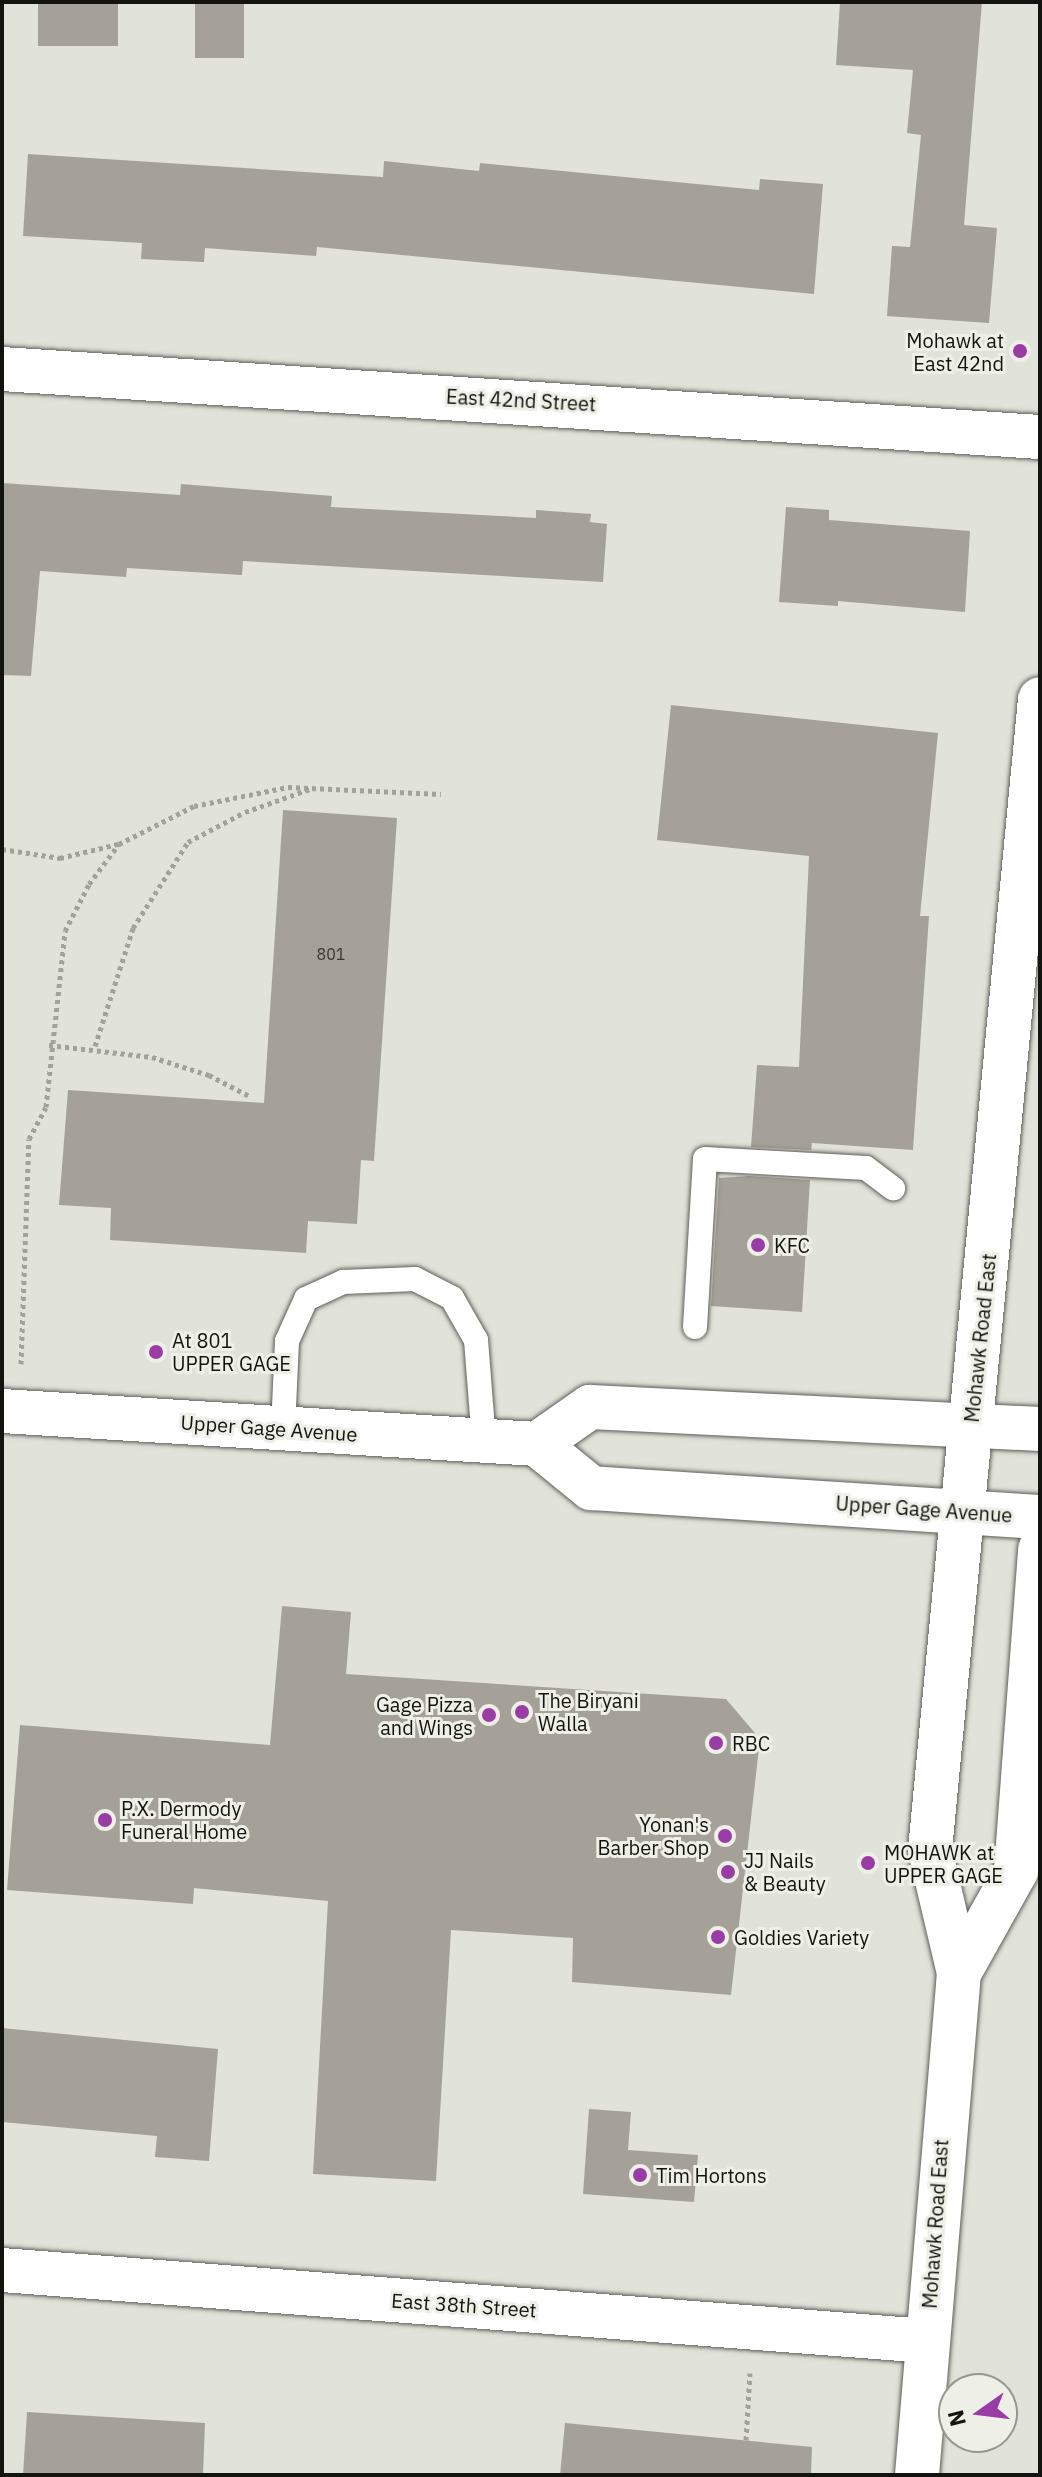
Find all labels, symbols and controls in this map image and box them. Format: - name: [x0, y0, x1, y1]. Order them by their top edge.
- place label: Mohawk at East 42nd: [906, 328, 1004, 375]
- marker: Mohawk at East 42nd: [1011, 342, 1029, 360]
- street label: East 42nd Street: [445, 384, 597, 416]
- house number: 801: [317, 944, 345, 964]
- place label: KFC: [774, 1233, 810, 1257]
- marker: KFC: [749, 1236, 767, 1254]
- street label: Mohawk Road East: [959, 1252, 1001, 1424]
- place label: At 801 UPPER GAGE: [172, 1328, 291, 1375]
- marker: At 801 UPPER GAGE: [147, 1343, 165, 1361]
- street label: Upper Gage Avenue: [180, 1410, 358, 1446]
- street label: Upper Gage Avenue: [835, 1491, 1013, 1527]
- place label: The Biryani Walla: [538, 1688, 639, 1735]
- place label: Gage Pizza and Wings: [376, 1692, 473, 1739]
- marker: The Biryani Walla: [513, 1703, 531, 1721]
- marker: Gage Pizza and Wings: [480, 1706, 498, 1724]
- place label: RBC: [732, 1731, 770, 1755]
- marker: RBC: [707, 1734, 725, 1752]
- place label: P.X. Dermody Funeral Home: [121, 1796, 247, 1843]
- marker: P.X. Dermody Funeral Home: [96, 1811, 114, 1829]
- place label: Yonan's Barber Shop: [598, 1812, 709, 1859]
- marker: Yonan's Barber Shop: [716, 1827, 734, 1845]
- place label: MOHAWK at UPPER GAGE: [884, 1840, 1003, 1887]
- place label: JJ Nails & Beauty: [744, 1848, 826, 1895]
- marker: MOHAWK at UPPER GAGE: [859, 1854, 877, 1872]
- marker: JJ Nails & Beauty: [719, 1863, 737, 1881]
- place label: Goldies Variety: [734, 1925, 869, 1949]
- marker: Goldies Variety: [709, 1928, 727, 1946]
- street label: Mohawk Road East: [917, 2139, 953, 2309]
- place label: Tim Hortons: [656, 2163, 767, 2187]
- marker: Tim Hortons: [631, 2166, 649, 2184]
- street label: East 38th Street: [391, 2288, 537, 2322]
- north arrow: [938, 2373, 1018, 2453]
- text: N: [940, 2407, 972, 2430]

